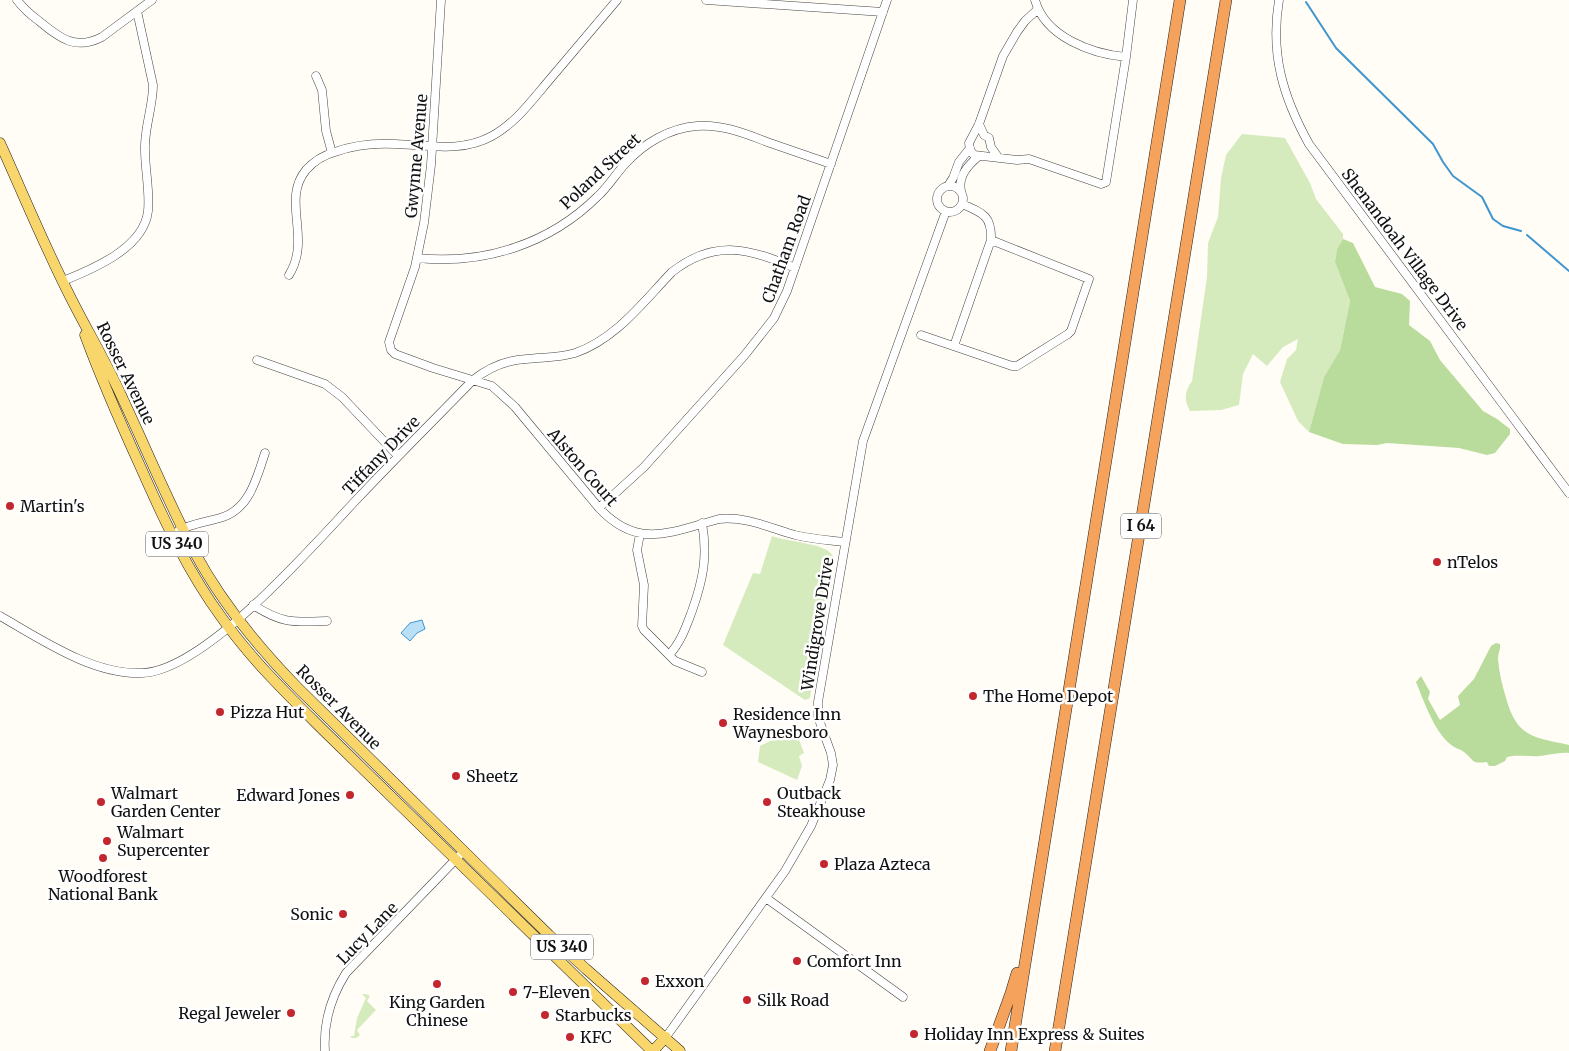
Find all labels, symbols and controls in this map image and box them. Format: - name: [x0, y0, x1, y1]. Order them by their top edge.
- street label: Gwynne Avenue: [401, 93, 431, 219]
- street label: Poland Street: [556, 128, 645, 213]
- street label: Shenandoah Village Drive: [1338, 164, 1472, 334]
- street label: Chatham Road: [757, 192, 815, 306]
- street label: Rosser Avenue: [93, 319, 159, 427]
- street label: Tiffany Drive: [338, 411, 424, 499]
- street label: Alston Court: [543, 423, 623, 511]
- place label: Martin's: [20, 496, 85, 516]
- marker: Martin's: [4, 500, 16, 512]
- road number: I 64: [1121, 514, 1161, 538]
- road number: US 340: [146, 532, 208, 556]
- place label: nTelos: [1447, 552, 1498, 572]
- street label: Windigrove Drive: [796, 556, 837, 693]
- marker: nTelos: [1431, 556, 1443, 568]
- street label: Rosser Avenue: [293, 661, 385, 753]
- place label: The Home Depot: [983, 686, 1114, 706]
- marker: The Home Depot: [967, 690, 979, 702]
- place label: Pizza Hut: [230, 702, 305, 722]
- place label: Residence Inn Waynesboro: [732, 704, 841, 742]
- marker: Pizza Hut: [214, 706, 226, 718]
- marker: Residence Inn Waynesboro: [717, 717, 729, 729]
- place label: Sheetz: [466, 766, 518, 786]
- marker: Sheetz: [450, 770, 462, 782]
- place label: Walmart Garden Center: [110, 783, 221, 821]
- place label: Outback Steakhouse: [777, 783, 865, 821]
- place label: Edward Jones: [236, 785, 340, 805]
- marker: Edward Jones: [344, 789, 356, 801]
- marker: Walmart Garden Center: [95, 796, 107, 808]
- marker: Outback Steakhouse: [761, 796, 773, 808]
- place label: Walmart Supercenter: [116, 822, 210, 860]
- marker: Walmart Supercenter: [101, 835, 113, 847]
- marker: Woodforest National Bank: [97, 852, 109, 864]
- place label: Plaza Azteca: [834, 854, 931, 874]
- marker: Plaza Azteca: [818, 858, 830, 870]
- place label: Woodforest National Bank: [48, 866, 159, 904]
- street label: Lucy Lane: [332, 898, 402, 968]
- place label: Sonic: [290, 904, 333, 924]
- marker: Sonic: [337, 908, 349, 920]
- road number: US 340: [531, 934, 593, 960]
- place label: Comfort Inn: [807, 951, 902, 971]
- marker: Comfort Inn: [791, 955, 803, 967]
- place label: Exxon: [655, 971, 705, 991]
- marker: Exxon: [639, 975, 651, 987]
- marker: King Garden Chinese: [431, 978, 443, 990]
- place label: 7-Eleven: [523, 982, 591, 1002]
- marker: 7-Eleven: [507, 986, 519, 998]
- place label: Silk Road: [757, 990, 830, 1010]
- place label: King Garden Chinese: [389, 992, 485, 1030]
- marker: Silk Road: [741, 994, 753, 1006]
- place label: Regal Jeweler: [178, 1003, 281, 1023]
- place label: Starbucks: [555, 1005, 632, 1025]
- marker: Regal Jeweler: [285, 1007, 297, 1019]
- marker: Starbucks: [539, 1009, 551, 1021]
- place label: Holiday Inn Express & Suites: [924, 1024, 1145, 1044]
- place label: KFC: [580, 1027, 612, 1047]
- marker: Holiday Inn Express & Suites: [908, 1028, 920, 1040]
- marker: KFC: [564, 1031, 576, 1043]

